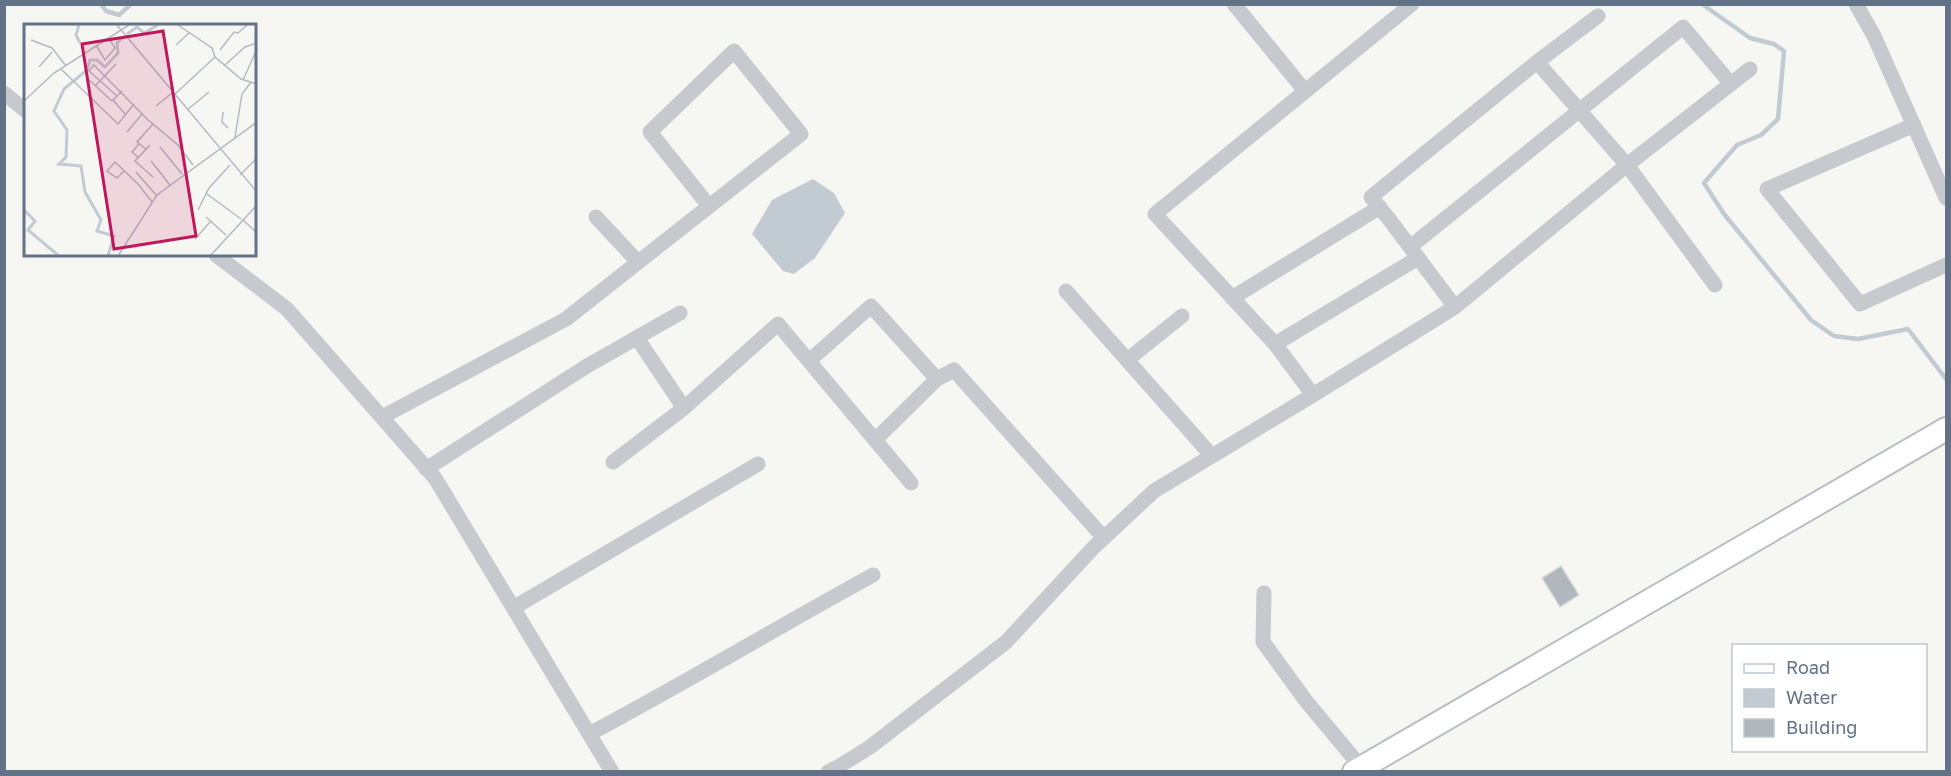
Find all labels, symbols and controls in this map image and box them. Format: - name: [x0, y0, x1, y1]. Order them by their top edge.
- inset map: [24, 24, 256, 256]
- legend: [1732, 644, 1927, 752]
- text: Road: [1786, 656, 1830, 678]
- text: Water: [1786, 686, 1837, 708]
- text: Building: [1786, 716, 1857, 738]

